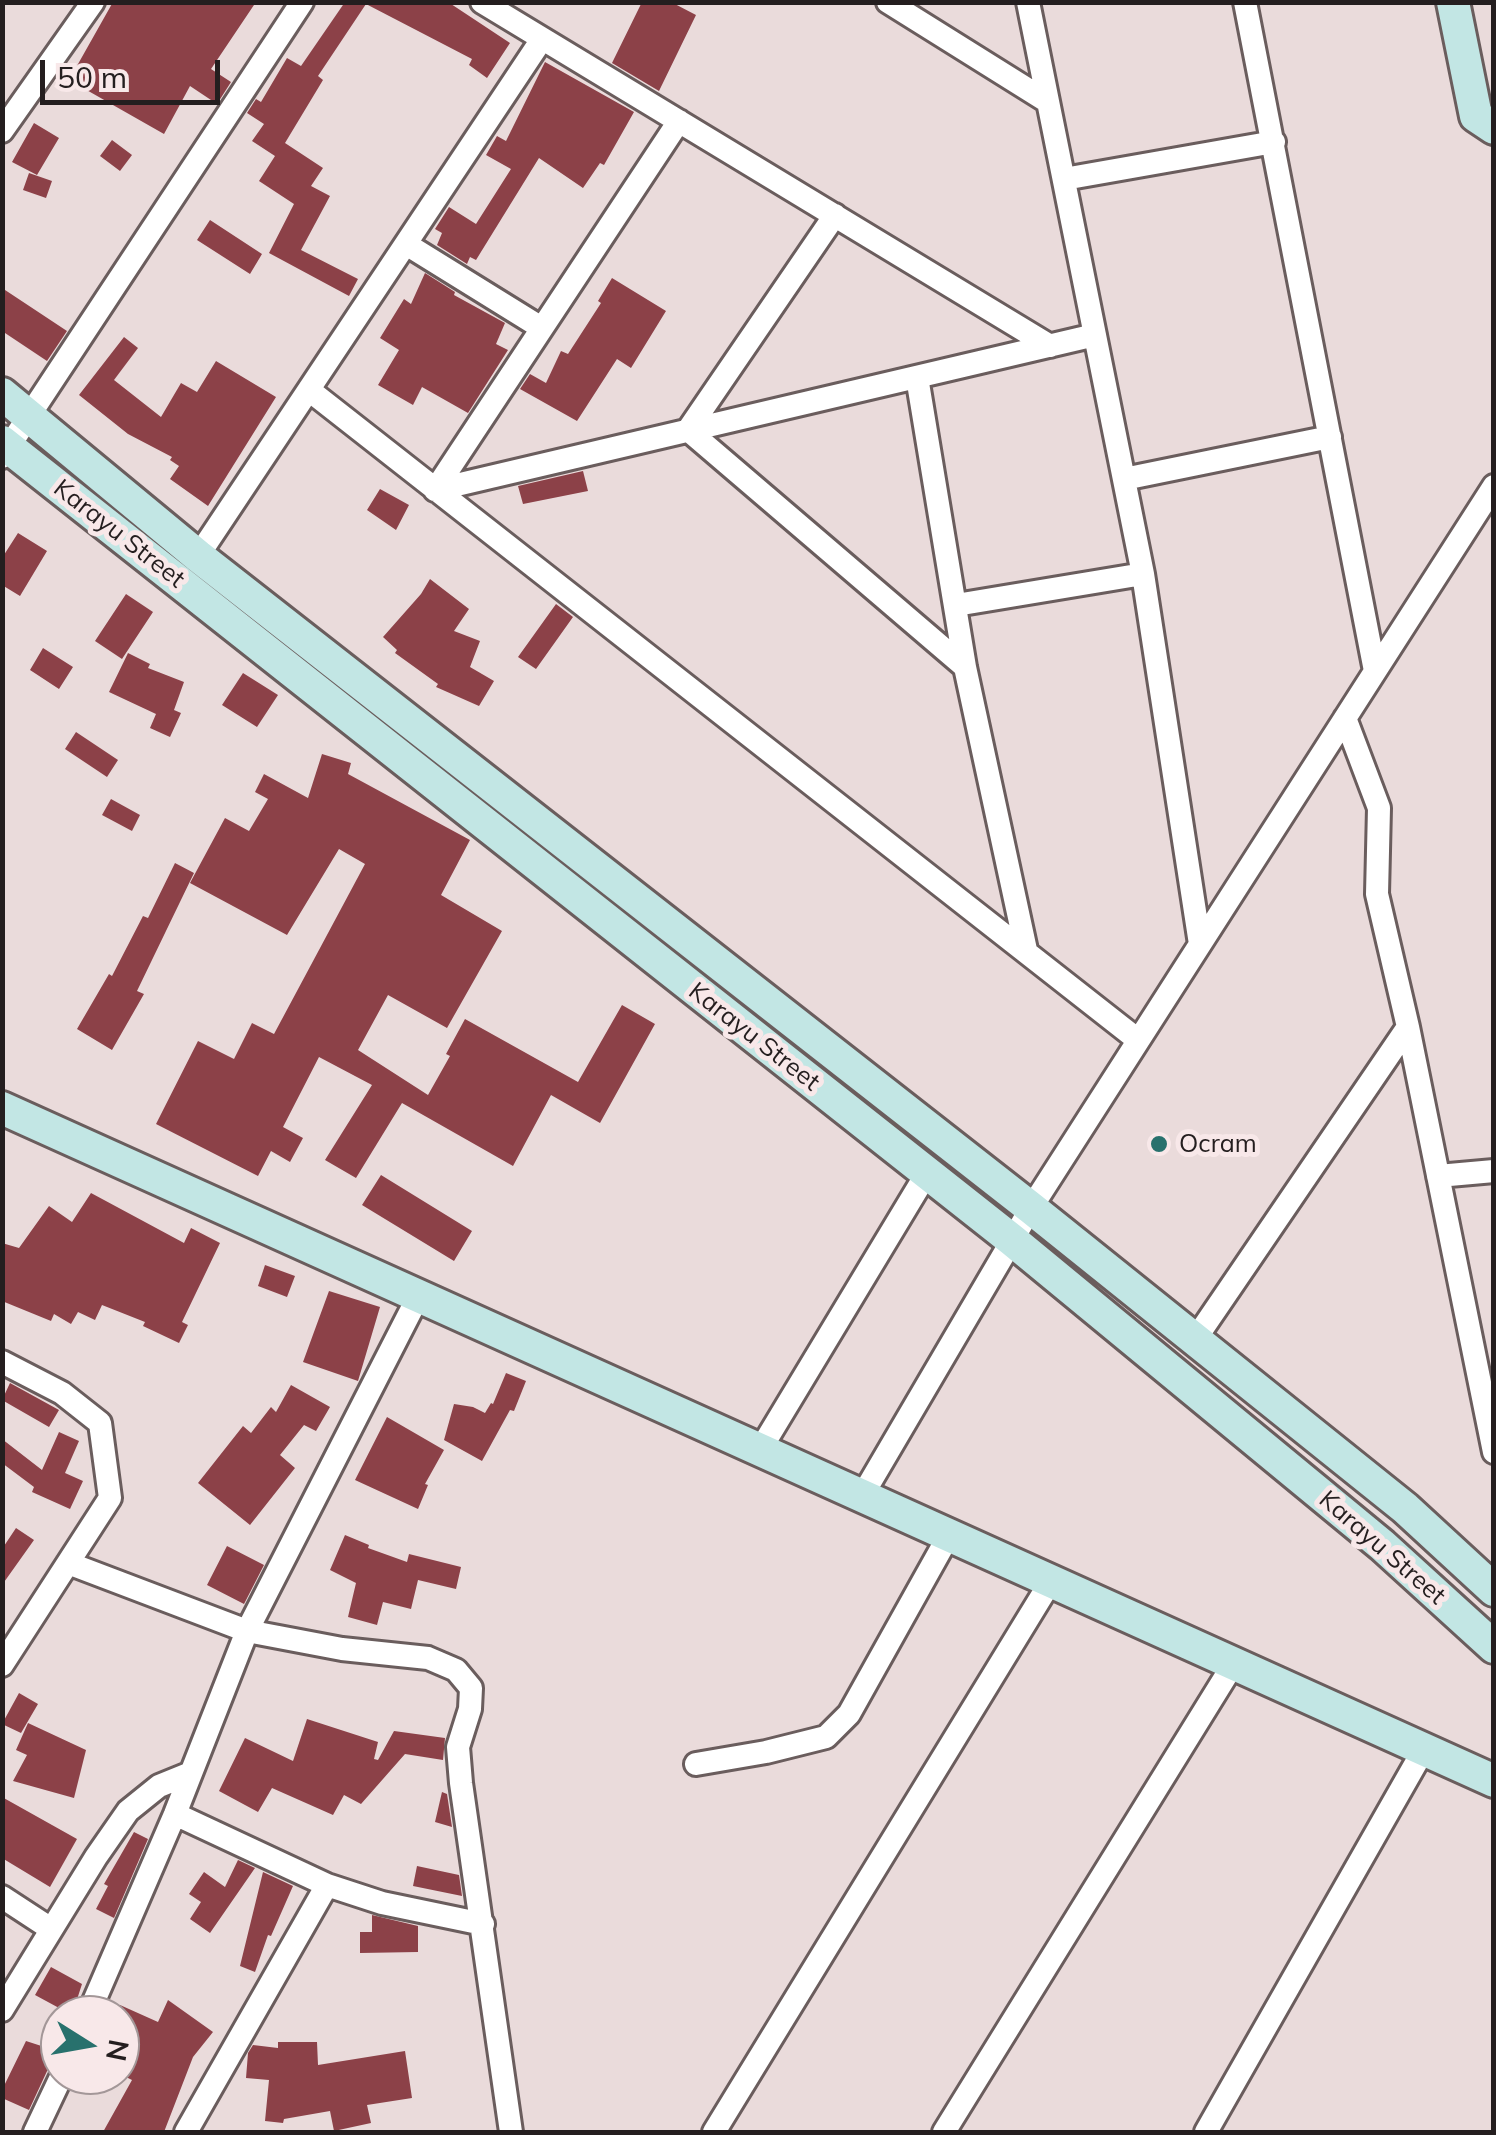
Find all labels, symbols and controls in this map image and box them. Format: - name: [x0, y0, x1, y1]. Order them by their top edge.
- scale bar: [45, 40, 225, 102]
- text: 50 m: [57, 58, 127, 96]
- street label: Karayu Street: [47, 474, 191, 594]
- street label: Karayu Street: [682, 977, 826, 1097]
- place label: Ocram: [1179, 1129, 1257, 1159]
- marker: Ocram: [1148, 1133, 1170, 1155]
- street label: Karayu Street: [1313, 1485, 1451, 1611]
- north arrow: [40, 1995, 140, 2095]
- text: N: [99, 2037, 137, 2064]

